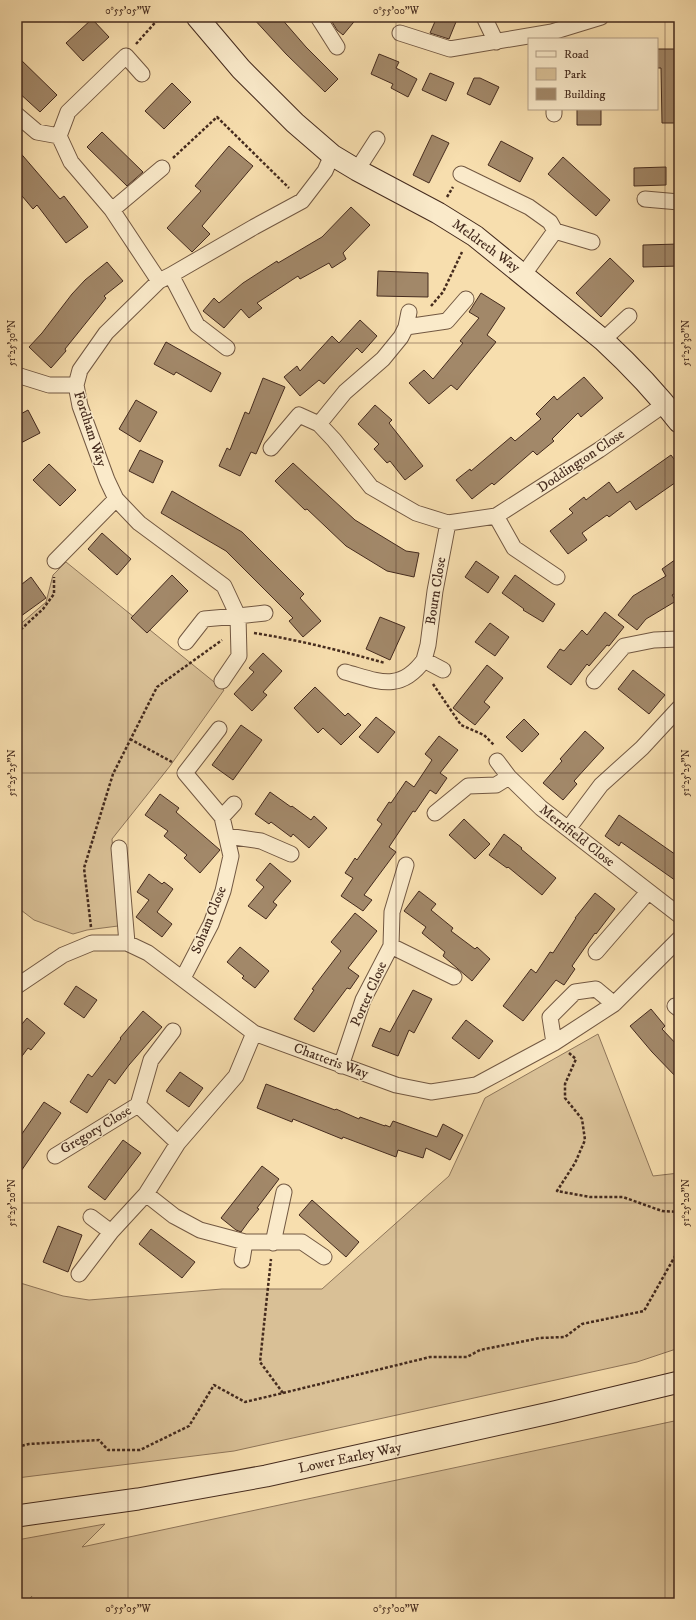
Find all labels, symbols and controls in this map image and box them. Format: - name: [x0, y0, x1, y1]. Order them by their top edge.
- text: 0°55'05"W: [105, 5, 152, 17]
- text: 0°55'00"W: [373, 5, 420, 17]
- legend: [528, 38, 658, 110]
- text: Road: [564, 47, 589, 62]
- text: Park: [564, 67, 586, 82]
- text: Building: [564, 87, 605, 102]
- street label: Meldreth Way: [448, 215, 524, 277]
- text: 51°25'30"N: [6, 320, 18, 366]
- text: 51°25'30"N: [680, 320, 692, 366]
- street label: Fordham Way: [69, 389, 111, 469]
- street label: Doddington Close: [534, 425, 628, 497]
- street label: Bourn Close: [422, 555, 450, 626]
- text: 51°25'25"N: [6, 749, 18, 797]
- text: 51°25'25"N: [680, 749, 692, 797]
- street label: Merrifield Close: [536, 801, 619, 871]
- street label: Soham Close: [187, 883, 231, 957]
- street label: Porter Close: [347, 959, 391, 1029]
- street label: Chatteris Way: [291, 1039, 371, 1083]
- street label: Gregory Close: [57, 1102, 135, 1158]
- text: 51°25'20"N: [6, 1179, 18, 1227]
- text: 51°25'20"N: [680, 1179, 692, 1227]
- street label: Lower Earley Way: [297, 1438, 404, 1478]
- text: 0°55'05"W: [105, 1603, 152, 1615]
- text: 0°55'00"W: [373, 1603, 420, 1615]

